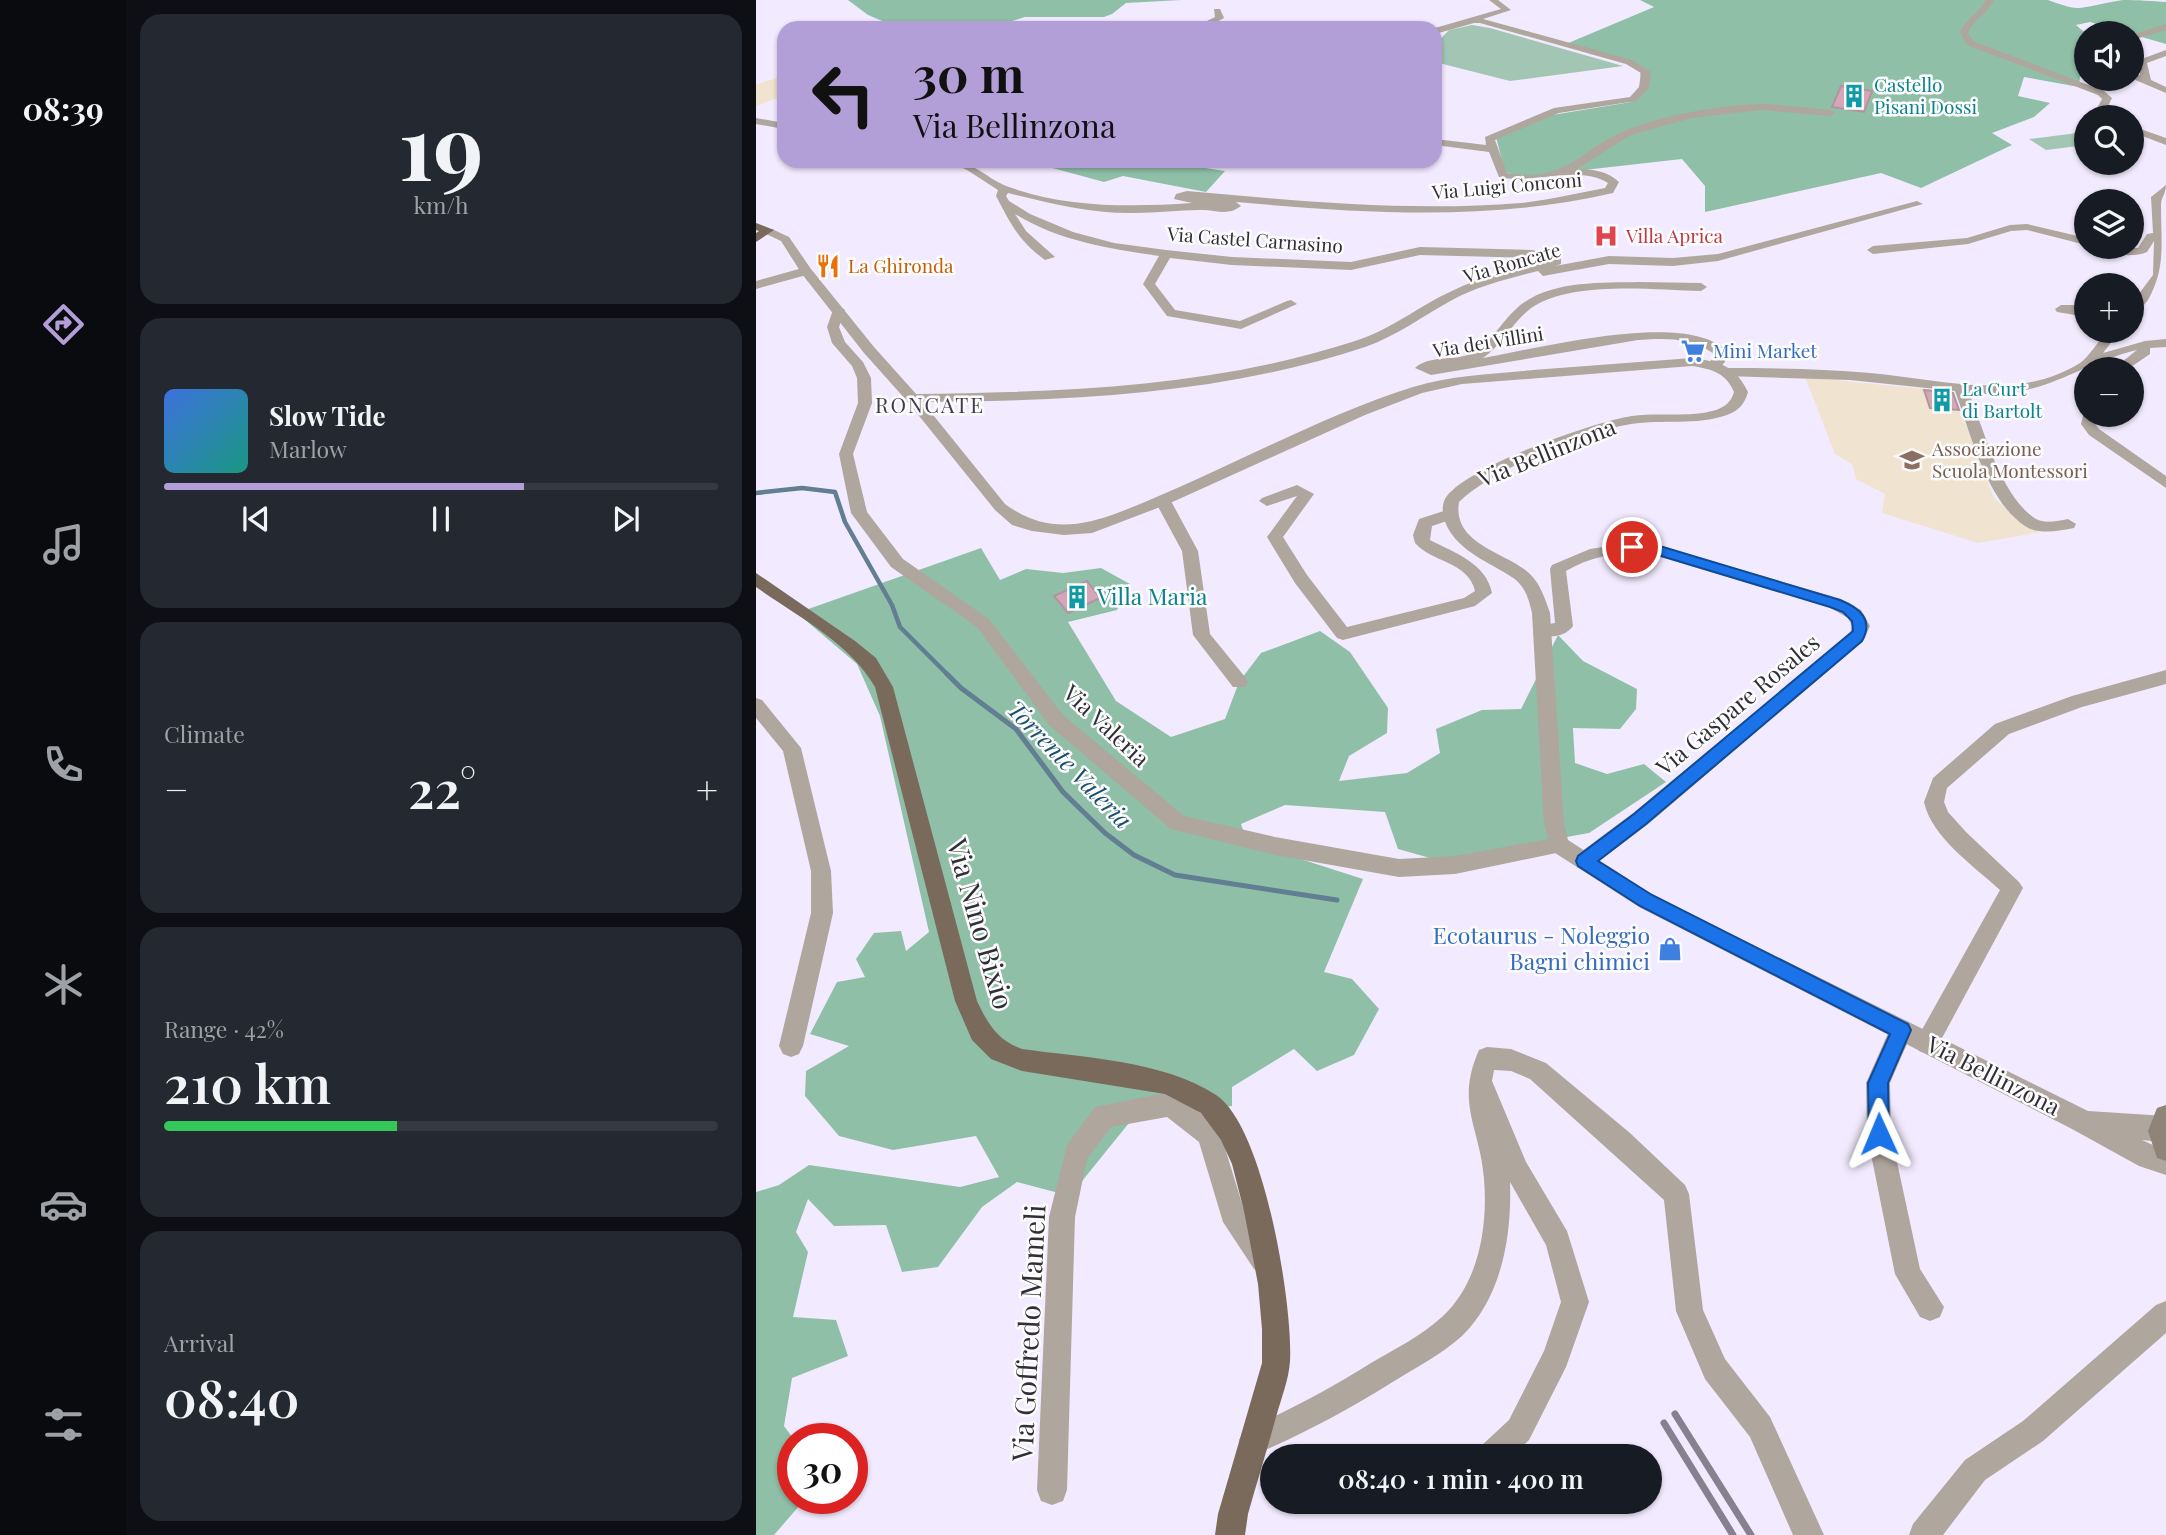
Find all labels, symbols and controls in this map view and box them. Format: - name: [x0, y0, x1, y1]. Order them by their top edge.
- map controls: [2074, 21, 2144, 427]
- button: sound: [2074, 21, 2144, 91]
- text: 30 m: [913, 40, 1024, 105]
- icon: left: [798, 49, 889, 140]
- place label: Castello Pisani Dossi: [1874, 71, 1977, 119]
- building icon: Castello Pisani Dossi: [1840, 82, 1868, 110]
- text: 19: [398, 83, 484, 204]
- text: 08:39: [22, 86, 104, 129]
- text: Via Bellinzona: [913, 103, 1116, 146]
- button: search: [2074, 105, 2144, 175]
- street label: Via Luigi Conconi: [1430, 165, 1583, 205]
- text: km/h: [413, 189, 469, 220]
- button: layers: [2074, 189, 2144, 259]
- street label: Via Castel Carnasino: [1165, 220, 1344, 258]
- hospital icon: Villa Aprica: [1592, 222, 1620, 250]
- place label: Villa Aprica: [1625, 222, 1723, 248]
- street label: Via Roncate: [1459, 236, 1563, 289]
- restaurant icon: La Ghironda: [814, 252, 842, 280]
- place label: La Ghironda: [848, 252, 954, 278]
- button: +: [2074, 273, 2144, 343]
- icon: directions: [39, 300, 88, 349]
- street label: Via dei Villini: [1430, 319, 1545, 363]
- supermarket icon: Mini Market: [1679, 337, 1707, 365]
- place label: Mini Market: [1713, 337, 1817, 363]
- button: −: [2074, 357, 2144, 427]
- place label: La Curt di Bartolt: [1962, 375, 2042, 423]
- building icon: La Curt di Bartolt: [1928, 386, 1956, 414]
- district label: RONCATE: [875, 390, 985, 418]
- text: Slow Tide: [269, 398, 386, 433]
- street label: Via Bellinzona: [1472, 410, 1620, 494]
- text: Marlow: [269, 433, 347, 464]
- place label: Associazione Scuola Montessori: [1931, 435, 2088, 483]
- school or university icon: Associazione Scuola Montessori: [1898, 446, 1926, 474]
- icon: previous: [237, 500, 275, 538]
- icon: pause: [422, 500, 460, 538]
- icon: next: [607, 500, 645, 538]
- pin: [1602, 517, 1662, 577]
- icon: music: [39, 520, 88, 569]
- icon: arrive: [1613, 528, 1651, 566]
- place label: Villa Maria: [1096, 580, 1208, 611]
- building icon: Villa Maria: [1063, 583, 1091, 611]
- street label: Via Gaspare Rosales: [1648, 626, 1825, 782]
- street label: Via Valeria: [1056, 676, 1157, 773]
- water label: Torrente Valeria: [1001, 693, 1140, 835]
- text: Climate: [164, 718, 245, 749]
- icon: phone: [39, 740, 88, 789]
- text: 22°: [408, 753, 476, 822]
- text: −: [164, 763, 189, 814]
- text: +: [696, 763, 718, 814]
- street label: Via Nino Bixio: [939, 833, 1023, 1013]
- place label: Ecotaurus - Noleggio Bagni chimici: [1433, 919, 1650, 976]
- shop icon: Ecotaurus - Noleggio Bagni chimici: [1656, 935, 1684, 963]
- icon: climate: [39, 960, 88, 1009]
- text: Range · 42%: [164, 1013, 284, 1044]
- street label: Via Bellinzona: [1921, 1027, 2066, 1122]
- text: 210 km: [164, 1048, 331, 1117]
- position arrow: [1842, 1097, 1916, 1171]
- icon: car: [39, 1180, 88, 1229]
- street label: Via Goffredo Mameli: [1002, 1204, 1053, 1463]
- text: Arrival: [164, 1327, 235, 1358]
- text: 08:40: [164, 1362, 299, 1431]
- icon: filters: [39, 1400, 88, 1449]
- speed limit sign: 30: [777, 1423, 868, 1514]
- text: 08:40 · 1 min · 400 m: [1338, 1461, 1584, 1496]

